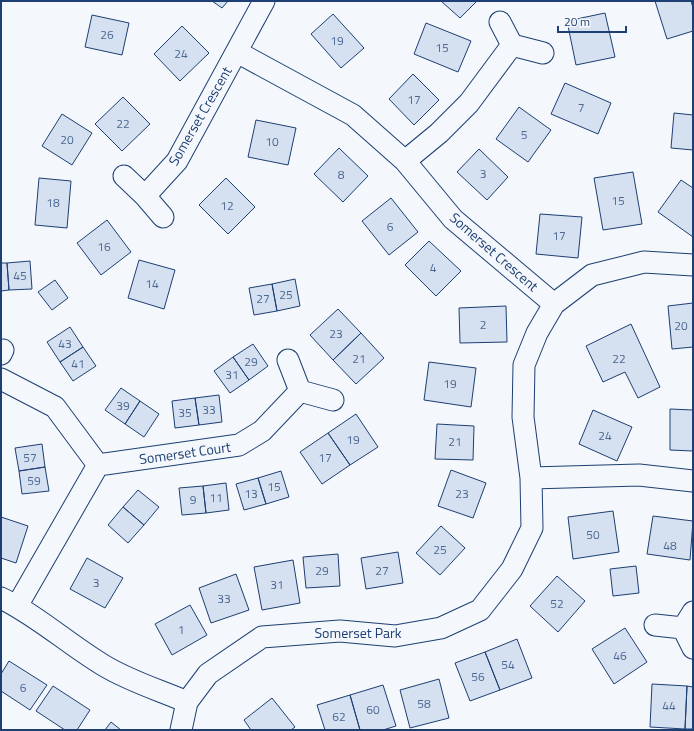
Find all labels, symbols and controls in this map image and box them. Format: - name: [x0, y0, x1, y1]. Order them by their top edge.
- scale bar: [558, 8, 626, 34]
- text: 20 m: [564, 12, 590, 31]
- house number: 26: [100, 25, 114, 44]
- house number: 19: [330, 31, 344, 50]
- house number: 15: [435, 38, 449, 57]
- house number: 24: [174, 44, 188, 63]
- street label: Somerset Crescent: [163, 62, 237, 169]
- house number: 17: [407, 90, 421, 109]
- house number: 7: [578, 98, 584, 117]
- house number: 22: [116, 114, 130, 133]
- house number: 5: [521, 125, 528, 144]
- house number: 20: [60, 130, 74, 149]
- house number: 10: [265, 132, 279, 151]
- house number: 3: [480, 164, 486, 183]
- house number: 8: [338, 165, 345, 184]
- house number: 15: [611, 191, 625, 210]
- house number: 18: [46, 193, 60, 212]
- house number: 12: [220, 196, 234, 215]
- street label: Somerset Crescent: [445, 207, 543, 296]
- house number: 6: [387, 217, 394, 236]
- house number: 17: [552, 226, 566, 245]
- house number: 16: [97, 237, 111, 256]
- house number: 4: [430, 258, 437, 277]
- house number: 45: [13, 266, 27, 285]
- house number: 14: [145, 274, 159, 293]
- house number: 25: [279, 285, 293, 304]
- house number: 27: [256, 289, 270, 308]
- house number: 2: [480, 315, 486, 334]
- house number: 20: [674, 316, 688, 335]
- house number: 23: [329, 324, 343, 343]
- house number: 43: [58, 334, 72, 353]
- house number: 21: [352, 349, 366, 368]
- house number: 22: [612, 349, 626, 368]
- house number: 29: [244, 352, 258, 371]
- house number: 41: [71, 354, 85, 373]
- house number: 31: [225, 365, 239, 384]
- house number: 19: [443, 374, 457, 393]
- house number: 39: [116, 396, 130, 415]
- house number: 33: [202, 400, 216, 419]
- house number: 35: [178, 403, 192, 422]
- house number: 24: [598, 426, 612, 445]
- house number: 19: [346, 430, 360, 449]
- house number: 21: [448, 432, 462, 451]
- street label: Somerset Court: [138, 436, 232, 469]
- house number: 57: [23, 448, 37, 467]
- house number: 17: [318, 448, 332, 467]
- house number: 59: [27, 471, 41, 490]
- house number: 15: [267, 477, 281, 496]
- house number: 13: [244, 484, 258, 503]
- house number: 23: [455, 484, 469, 503]
- house number: 11: [209, 488, 223, 507]
- house number: 9: [190, 490, 197, 509]
- house number: 50: [586, 525, 600, 544]
- house number: 48: [663, 536, 677, 555]
- house number: 25: [433, 540, 447, 559]
- house number: 29: [315, 561, 329, 580]
- house number: 27: [375, 561, 389, 580]
- house number: 3: [93, 573, 99, 592]
- house number: 31: [270, 575, 284, 594]
- house number: 33: [217, 589, 231, 608]
- house number: 52: [550, 594, 564, 613]
- house number: 1: [178, 620, 184, 639]
- street label: Somerset Park: [315, 622, 402, 643]
- house number: 46: [613, 646, 627, 665]
- house number: 54: [501, 655, 515, 674]
- house number: 56: [471, 667, 485, 686]
- house number: 6: [20, 678, 27, 697]
- house number: 58: [417, 694, 431, 713]
- house number: 44: [662, 696, 676, 715]
- house number: 60: [366, 700, 380, 719]
- house number: 62: [332, 707, 346, 726]

